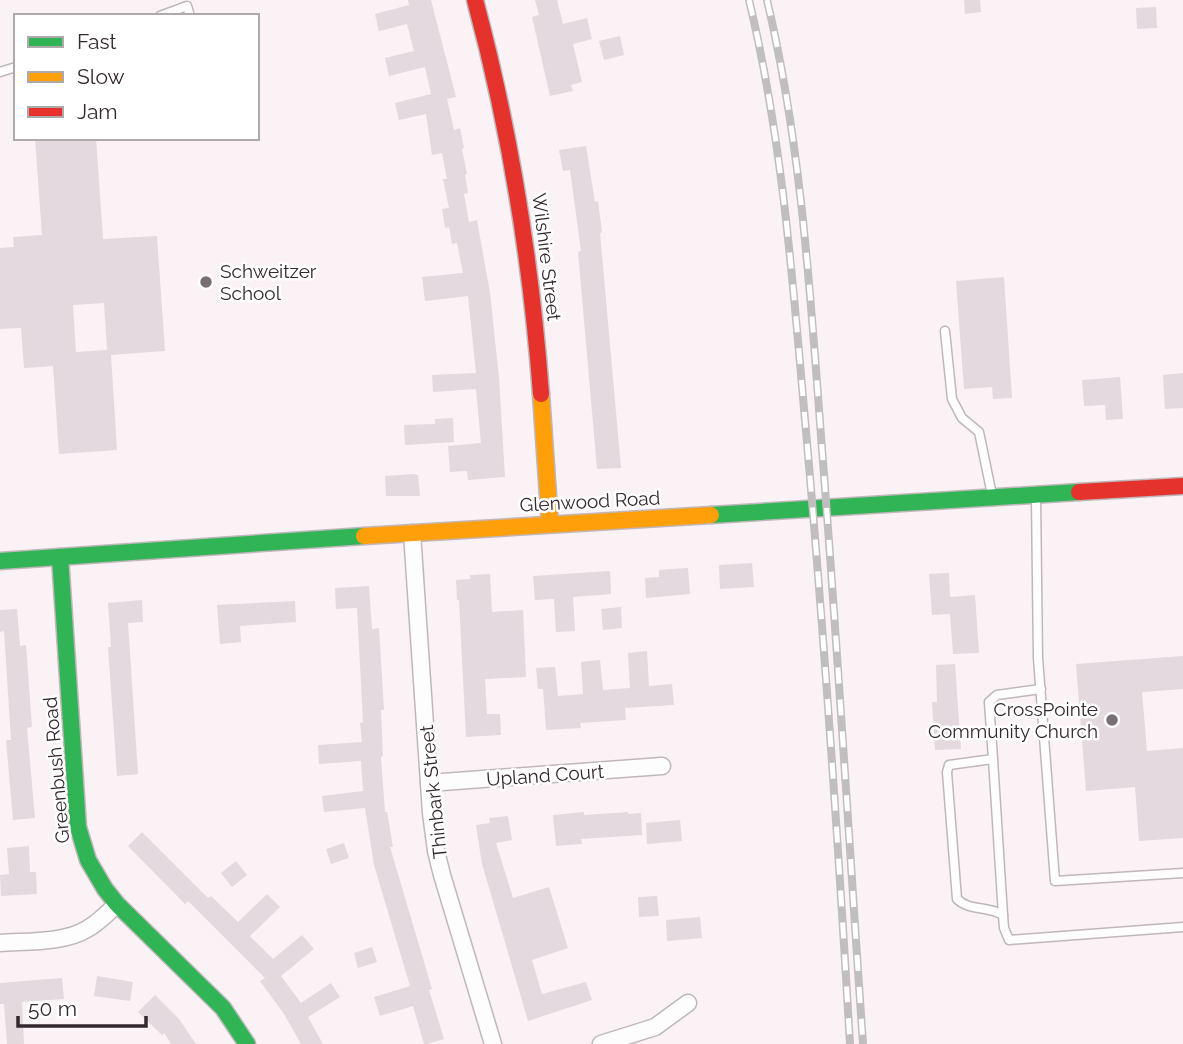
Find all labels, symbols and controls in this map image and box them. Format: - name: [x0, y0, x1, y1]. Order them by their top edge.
- legend: [14, 14, 259, 140]
- text: Fast: [77, 29, 117, 54]
- text: Slow: [77, 64, 125, 89]
- text: Jam: [77, 99, 118, 124]
- street label: Wilshire Street: [528, 192, 566, 323]
- place label: Schweitzer School: [220, 260, 317, 304]
- marker: Schweitzer School: [198, 274, 214, 290]
- street label: Glenwood Road: [519, 486, 661, 516]
- street label: Greenbush Road: [39, 696, 73, 844]
- place label: CrossPointe Community Church: [928, 698, 1098, 742]
- marker: CrossPointe Community Church: [1104, 712, 1120, 728]
- street label: Thinbark Street: [415, 723, 451, 860]
- street label: Upland Court: [485, 760, 605, 790]
- scale bar: [18, 984, 145, 1028]
- text: 50 m: [28, 996, 77, 1021]

